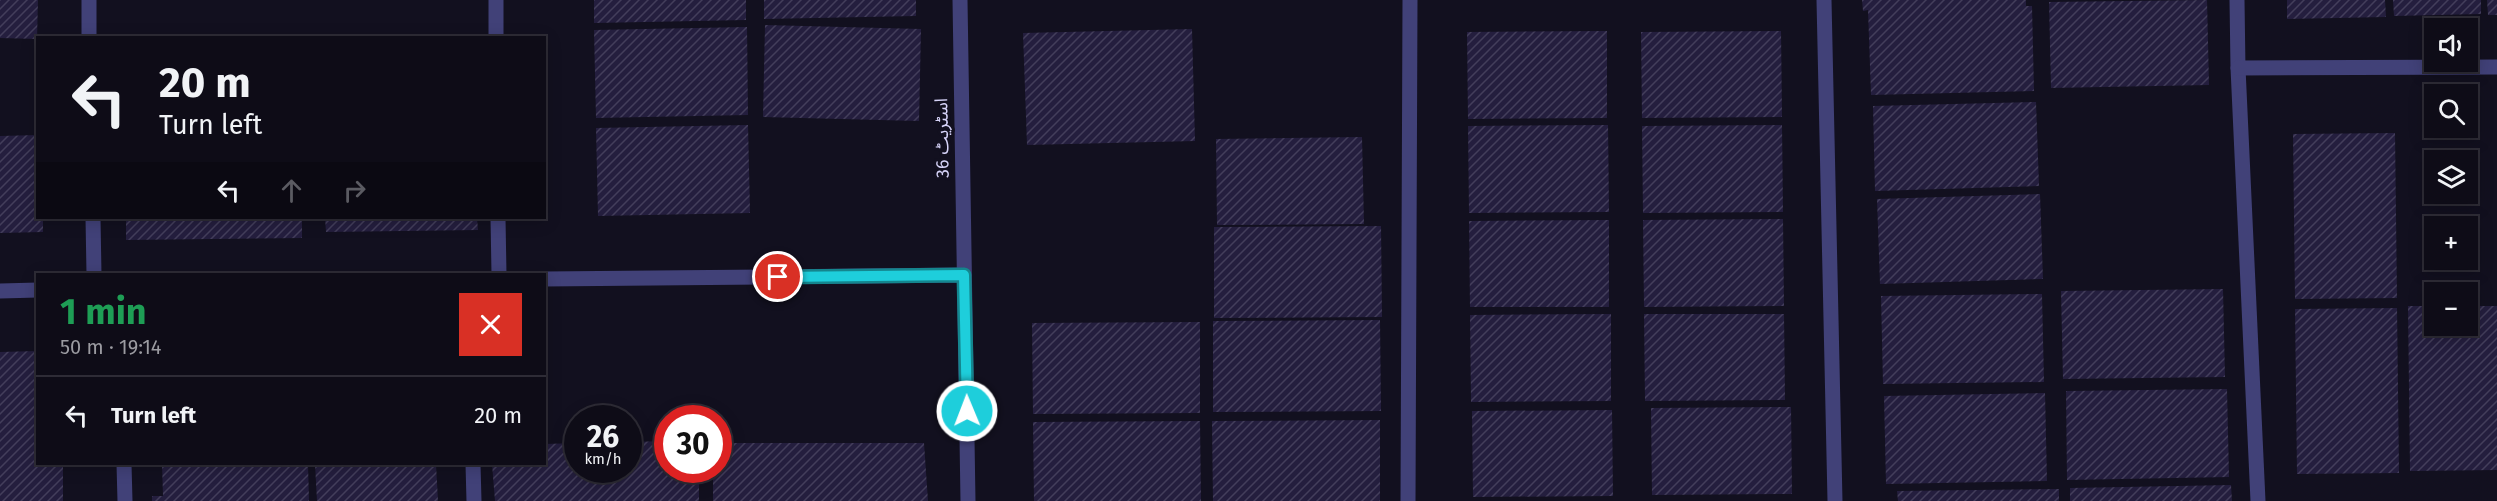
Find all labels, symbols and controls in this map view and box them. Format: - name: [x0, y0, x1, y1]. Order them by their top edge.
- map controls: [2424, 18, 2478, 336]
- button: sound: [2424, 18, 2478, 72]
- text: 20 m: [159, 58, 251, 108]
- icon: left: [60, 60, 138, 138]
- button: search: [2424, 84, 2478, 138]
- street label: اسٹریٹ 36: [930, 98, 954, 178]
- text: Turn left: [159, 109, 262, 141]
- button: layers: [2424, 150, 2478, 204]
- icon: left: [212, 174, 245, 207]
- icon: ahead: [275, 174, 308, 207]
- icon: right: [338, 174, 371, 207]
- button: +: [2424, 216, 2478, 270]
- pin: [752, 251, 803, 302]
- icon: arrive: [761, 260, 794, 293]
- button: −: [2424, 282, 2478, 336]
- text: 1 min: [60, 290, 147, 334]
- button: close: [459, 293, 522, 356]
- text: 50 m · 19:14: [60, 335, 161, 359]
- position arrow: [935, 379, 999, 443]
- icon: left: [60, 399, 93, 432]
- text: Turn left: [111, 402, 196, 429]
- text: 20 m: [474, 402, 522, 429]
- speed limit sign: 30: [654, 405, 732, 483]
- text: 26: [587, 419, 619, 455]
- text: km/h: [584, 450, 622, 468]

